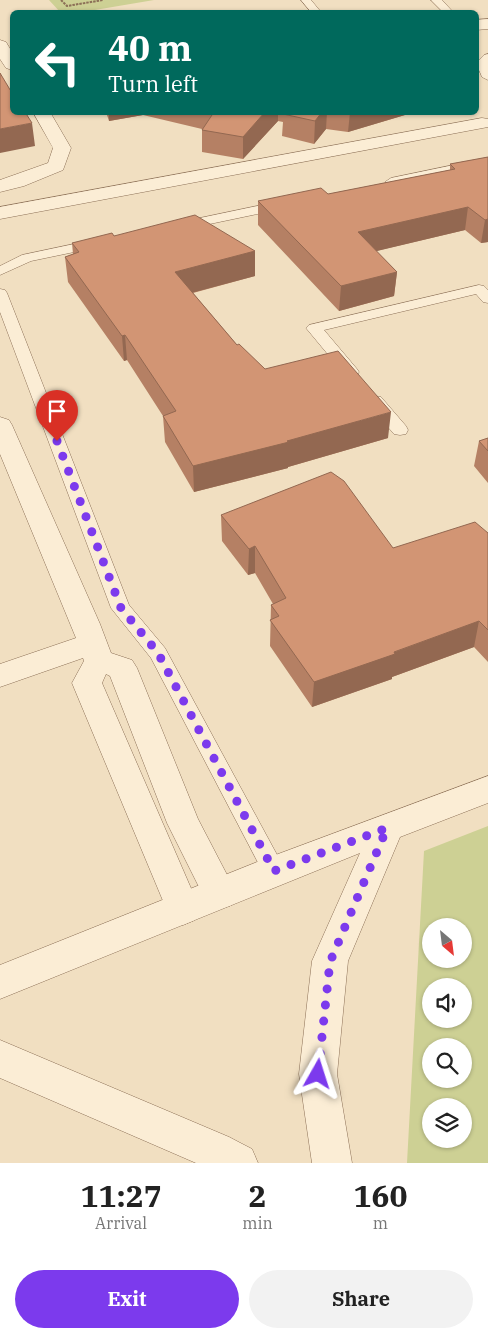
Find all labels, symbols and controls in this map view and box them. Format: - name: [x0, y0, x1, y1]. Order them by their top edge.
- text: 40 m: [108, 25, 192, 71]
- icon: left: [25, 30, 90, 95]
- text: Turn left: [108, 69, 198, 98]
- pin: [36, 390, 78, 441]
- icon: arrive: [43, 397, 71, 425]
- north arrow: [422, 918, 472, 968]
- map controls: [422, 918, 472, 1148]
- button: sound: [422, 978, 472, 1028]
- button: search: [422, 1038, 472, 1088]
- position arrow: [291, 1047, 343, 1099]
- button: layers: [422, 1098, 472, 1148]
- text: 11:27: [81, 1176, 162, 1215]
- text: 2: [249, 1176, 267, 1215]
- text: 160: [353, 1176, 407, 1215]
- text: Arrival: [95, 1213, 147, 1233]
- text: min: [242, 1213, 273, 1233]
- text: m: [373, 1213, 388, 1233]
- button: Exit: [15, 1270, 239, 1328]
- button: Share: [249, 1270, 473, 1328]

